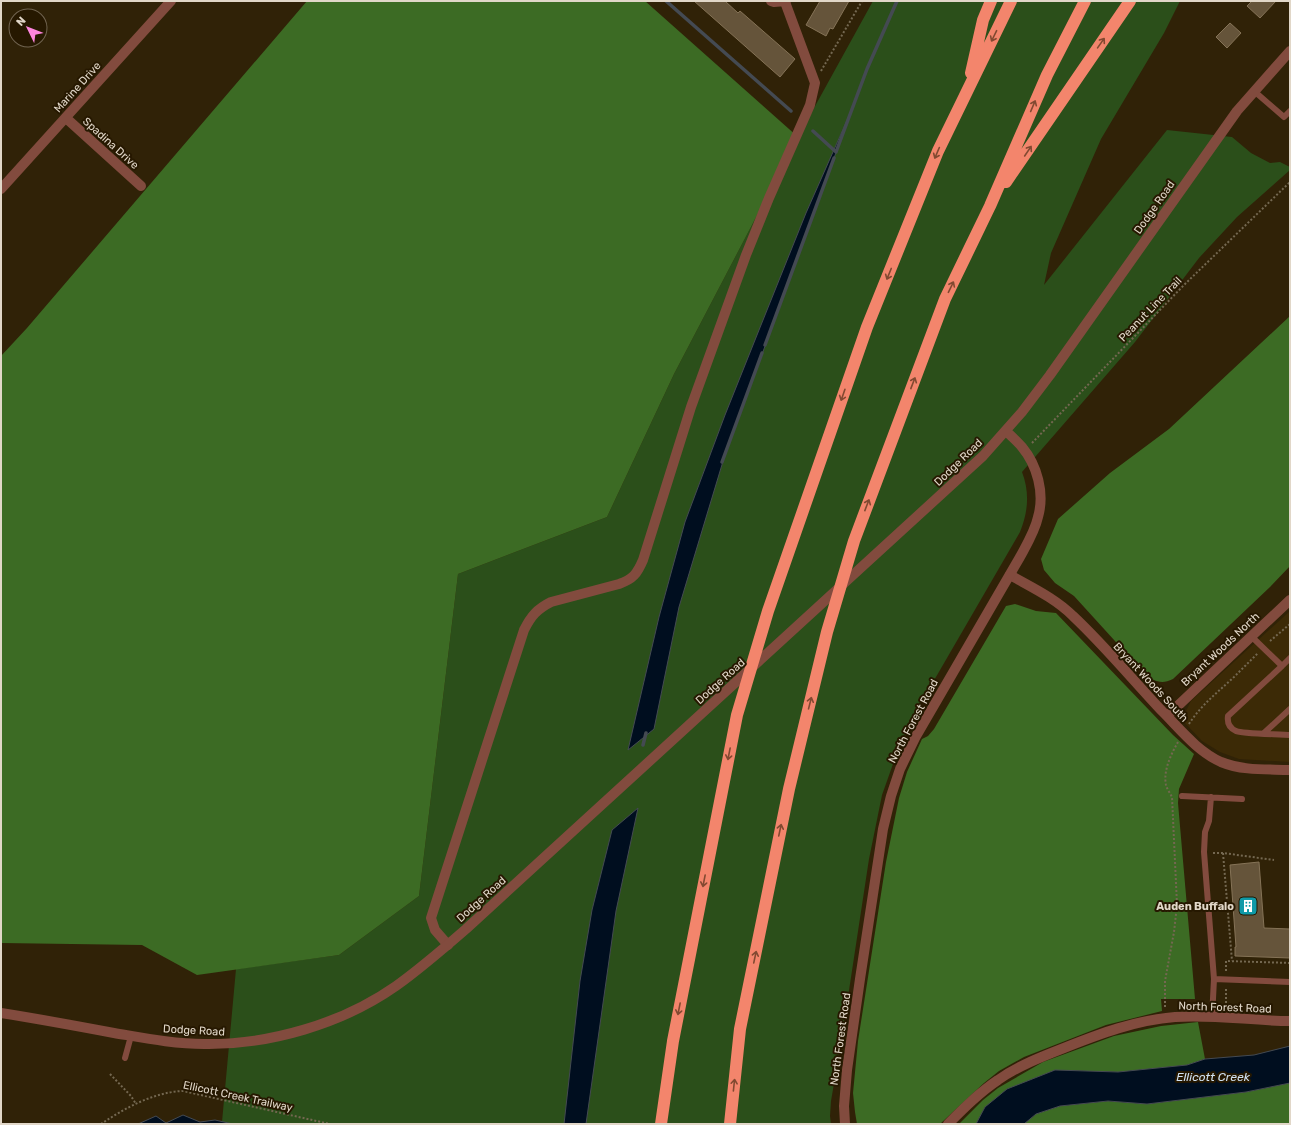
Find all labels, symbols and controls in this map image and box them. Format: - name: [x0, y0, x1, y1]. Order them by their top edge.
- north arrow: [8, 8, 48, 48]
- text: N: [14, 14, 29, 29]
- one-way arrow: [990, 30, 997, 42]
- one-way arrow: [1097, 38, 1105, 49]
- street label: Marine Drive: [51, 59, 103, 115]
- one-way arrow: [1030, 101, 1037, 113]
- street label: Spadina Drive: [80, 115, 141, 172]
- one-way arrow: [1024, 145, 1032, 157]
- one-way arrow: [933, 147, 941, 159]
- street label: Dodge Road: [1131, 178, 1177, 236]
- one-way arrow: [884, 267, 892, 279]
- street label: Peanut Line Trail: [1116, 274, 1184, 344]
- one-way arrow: [947, 281, 955, 293]
- one-way arrow: [910, 378, 918, 390]
- one-way arrow: [839, 389, 847, 401]
- street label: Dodge Road: [932, 436, 985, 489]
- one-way arrow: [864, 499, 872, 511]
- street label: Bryant Woods North: [1179, 610, 1262, 689]
- street label: Bryant Woods South: [1111, 640, 1191, 725]
- street label: Dodge Road: [693, 656, 748, 707]
- street label: North Forest Road: [886, 677, 941, 766]
- one-way arrow: [807, 697, 814, 710]
- one-way arrow: [725, 747, 733, 760]
- one-way arrow: [777, 823, 785, 836]
- street label: Dodge Road: [454, 874, 509, 925]
- one-way arrow: [700, 874, 708, 887]
- building icon: Auden Buffalo: [1237, 895, 1259, 917]
- place label: Auden Buffalo: [1156, 900, 1234, 913]
- one-way arrow: [751, 951, 759, 964]
- street label: North Forest Road: [828, 992, 853, 1086]
- street label: North Forest Road: [1178, 999, 1272, 1016]
- one-way arrow: [675, 1002, 683, 1015]
- street label: Dodge Road: [163, 1022, 225, 1039]
- water label: Ellicott Creek: [1176, 1070, 1251, 1084]
- street label: Ellicott Creek Trailway: [182, 1079, 294, 1114]
- one-way arrow: [730, 1079, 738, 1092]

